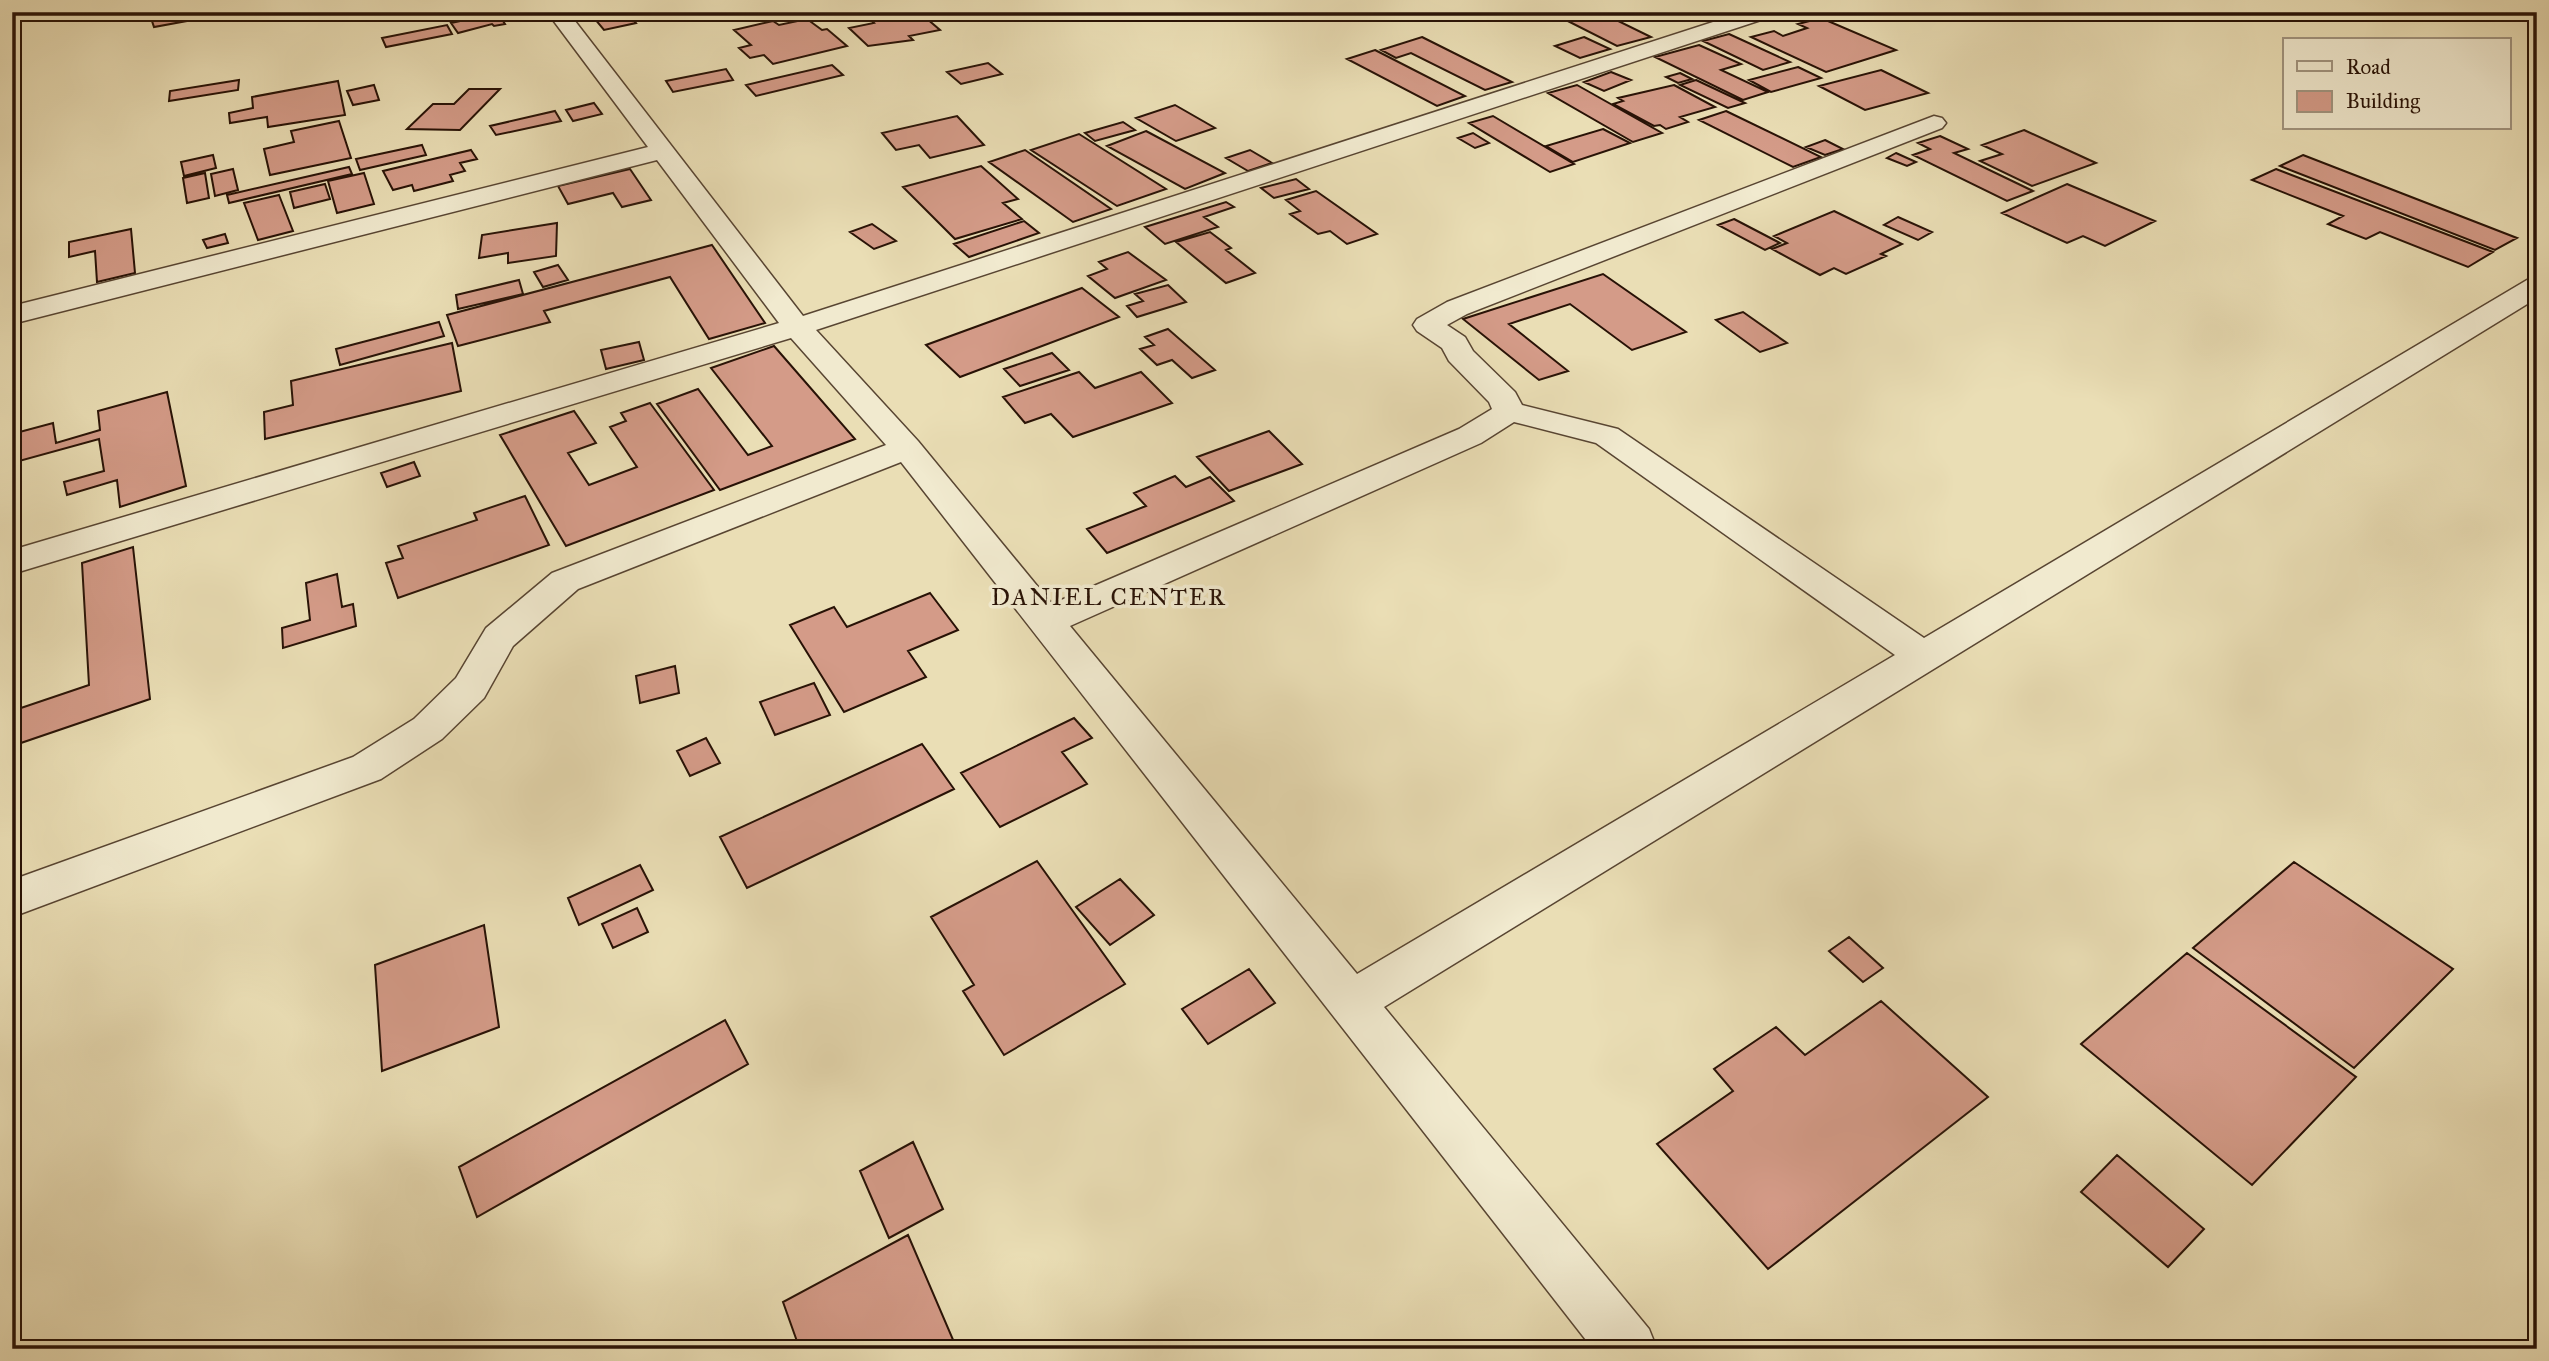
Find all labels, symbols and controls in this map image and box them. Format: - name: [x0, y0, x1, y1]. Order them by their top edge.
- legend: [2283, 38, 2510, 130]
- text: Road: [2346, 54, 2391, 80]
- text: Building: [2346, 88, 2420, 114]
- district label: DANIEL CENTER: [991, 582, 1227, 612]

